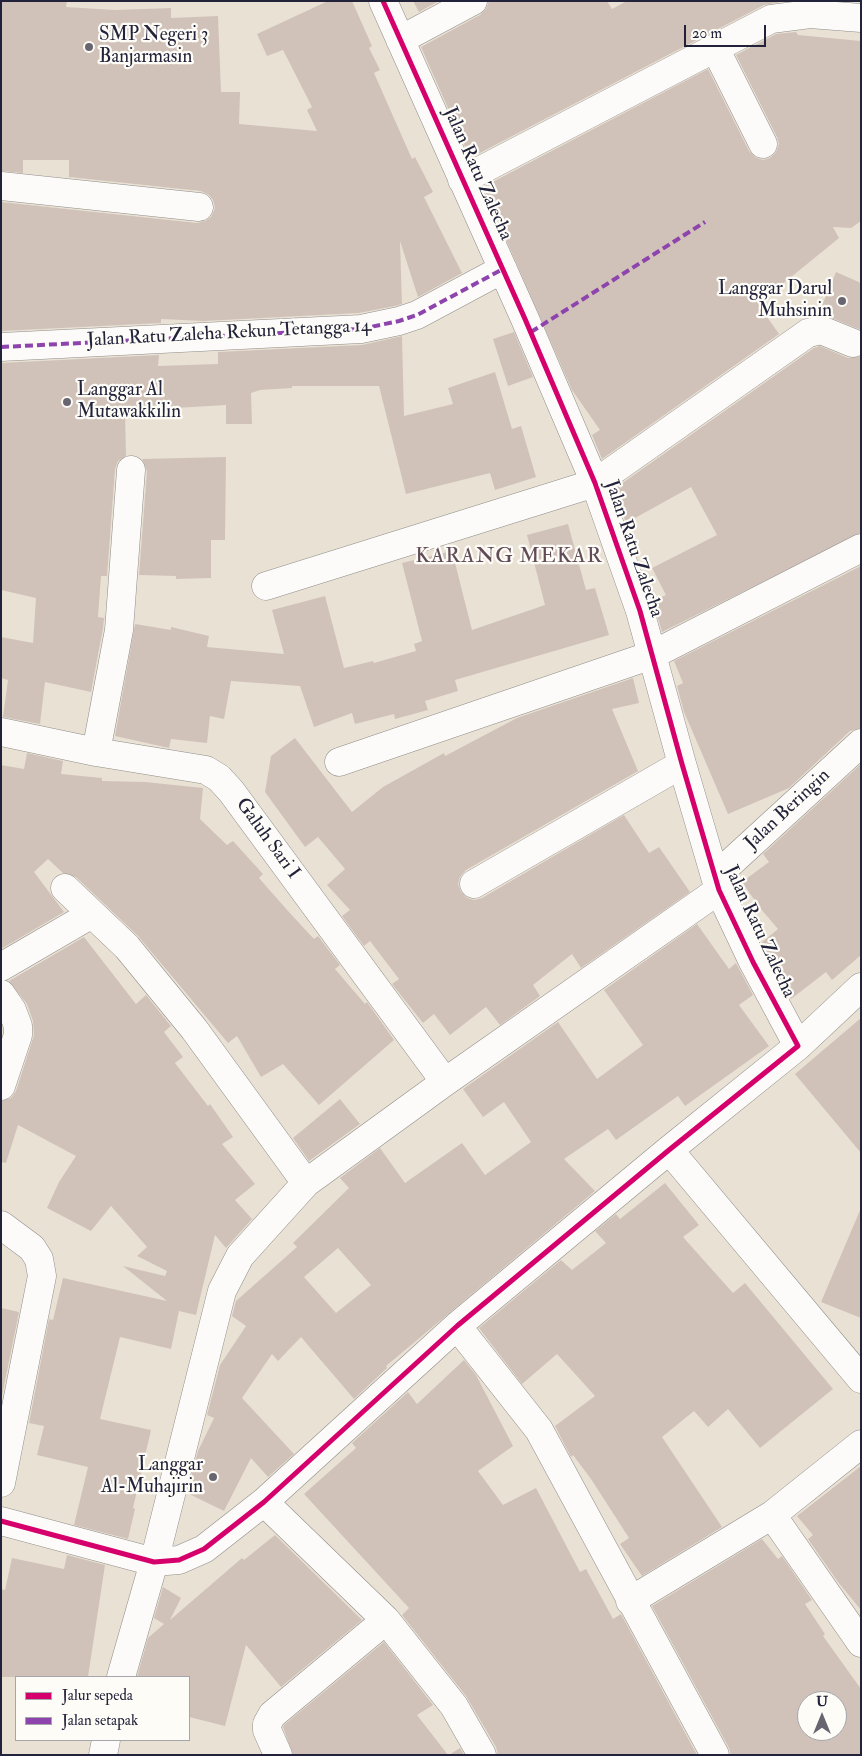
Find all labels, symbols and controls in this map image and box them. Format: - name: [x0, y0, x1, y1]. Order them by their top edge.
- scale bar: [687, 15, 770, 47]
- text: 20 m: [692, 24, 722, 43]
- place label: SMP Negeri 3 Banjarmasin: [99, 25, 208, 69]
- marker: SMP Negeri 3 Banjarmasin: [83, 41, 95, 53]
- street label: Jalan Ratu Zalecha: [437, 104, 517, 244]
- place label: Langgar Darul Muhsinin: [718, 279, 832, 323]
- marker: Langgar Darul Muhsinin: [836, 295, 848, 307]
- street label: Jalan Ratu Zaleha Rekun Tetangga 14: [86, 315, 372, 353]
- place label: Langgar Al Mutawakkilin: [77, 380, 181, 424]
- marker: Langgar Al Mutawakkilin: [61, 396, 73, 408]
- street label: Jalan Ratu Zalecha: [599, 478, 667, 620]
- district label: KARANG MEKAR: [414, 544, 604, 570]
- street label: Jalan Beringin: [741, 765, 835, 855]
- street label: Galuh Sari I: [230, 794, 304, 884]
- street label: Jalan Ratu Zalecha: [718, 862, 800, 1002]
- place label: Langgar Al-Muhajirin: [101, 1455, 203, 1499]
- marker: Langgar Al-Muhajirin: [207, 1471, 219, 1483]
- legend: [15, 1676, 190, 1741]
- text: Jalur sepeda: [62, 1686, 133, 1705]
- north arrow: [797, 1691, 847, 1741]
- text: U: [816, 1693, 828, 1710]
- text: Jalan setapak: [62, 1711, 138, 1730]

